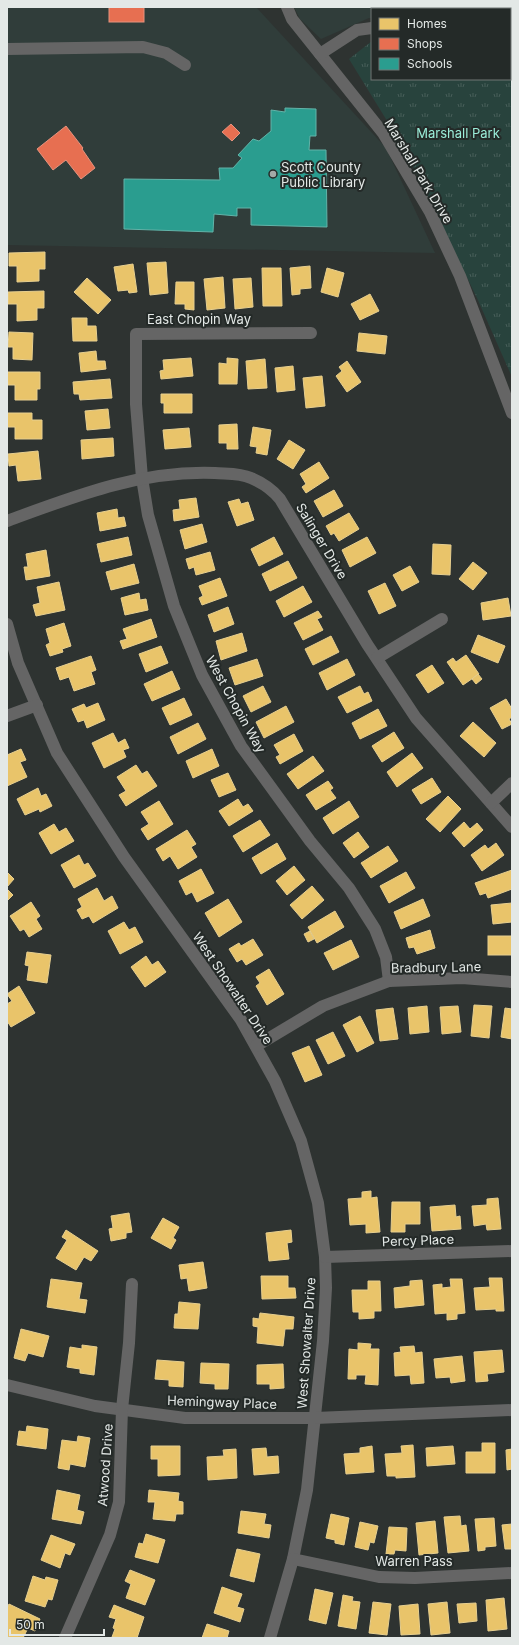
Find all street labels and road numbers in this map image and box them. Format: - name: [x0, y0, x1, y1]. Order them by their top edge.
- street label: Marshall Park Drive: [381, 116, 457, 226]
- street label: East Chopin Way: [147, 311, 251, 327]
- street label: Salinger Drive: [293, 500, 351, 582]
- street label: West Chopin Way: [203, 653, 269, 755]
- street label: West Showalter Drive: [189, 929, 277, 1047]
- street label: Bradbury Lane: [391, 958, 481, 976]
- street label: Percy Place: [382, 1231, 454, 1249]
- street label: West Showalter Drive: [293, 1277, 319, 1409]
- street label: Hemingway Place: [167, 1392, 277, 1412]
- street label: Atwood Drive: [94, 1423, 116, 1507]
- street label: Warren Pass: [375, 1553, 453, 1569]

